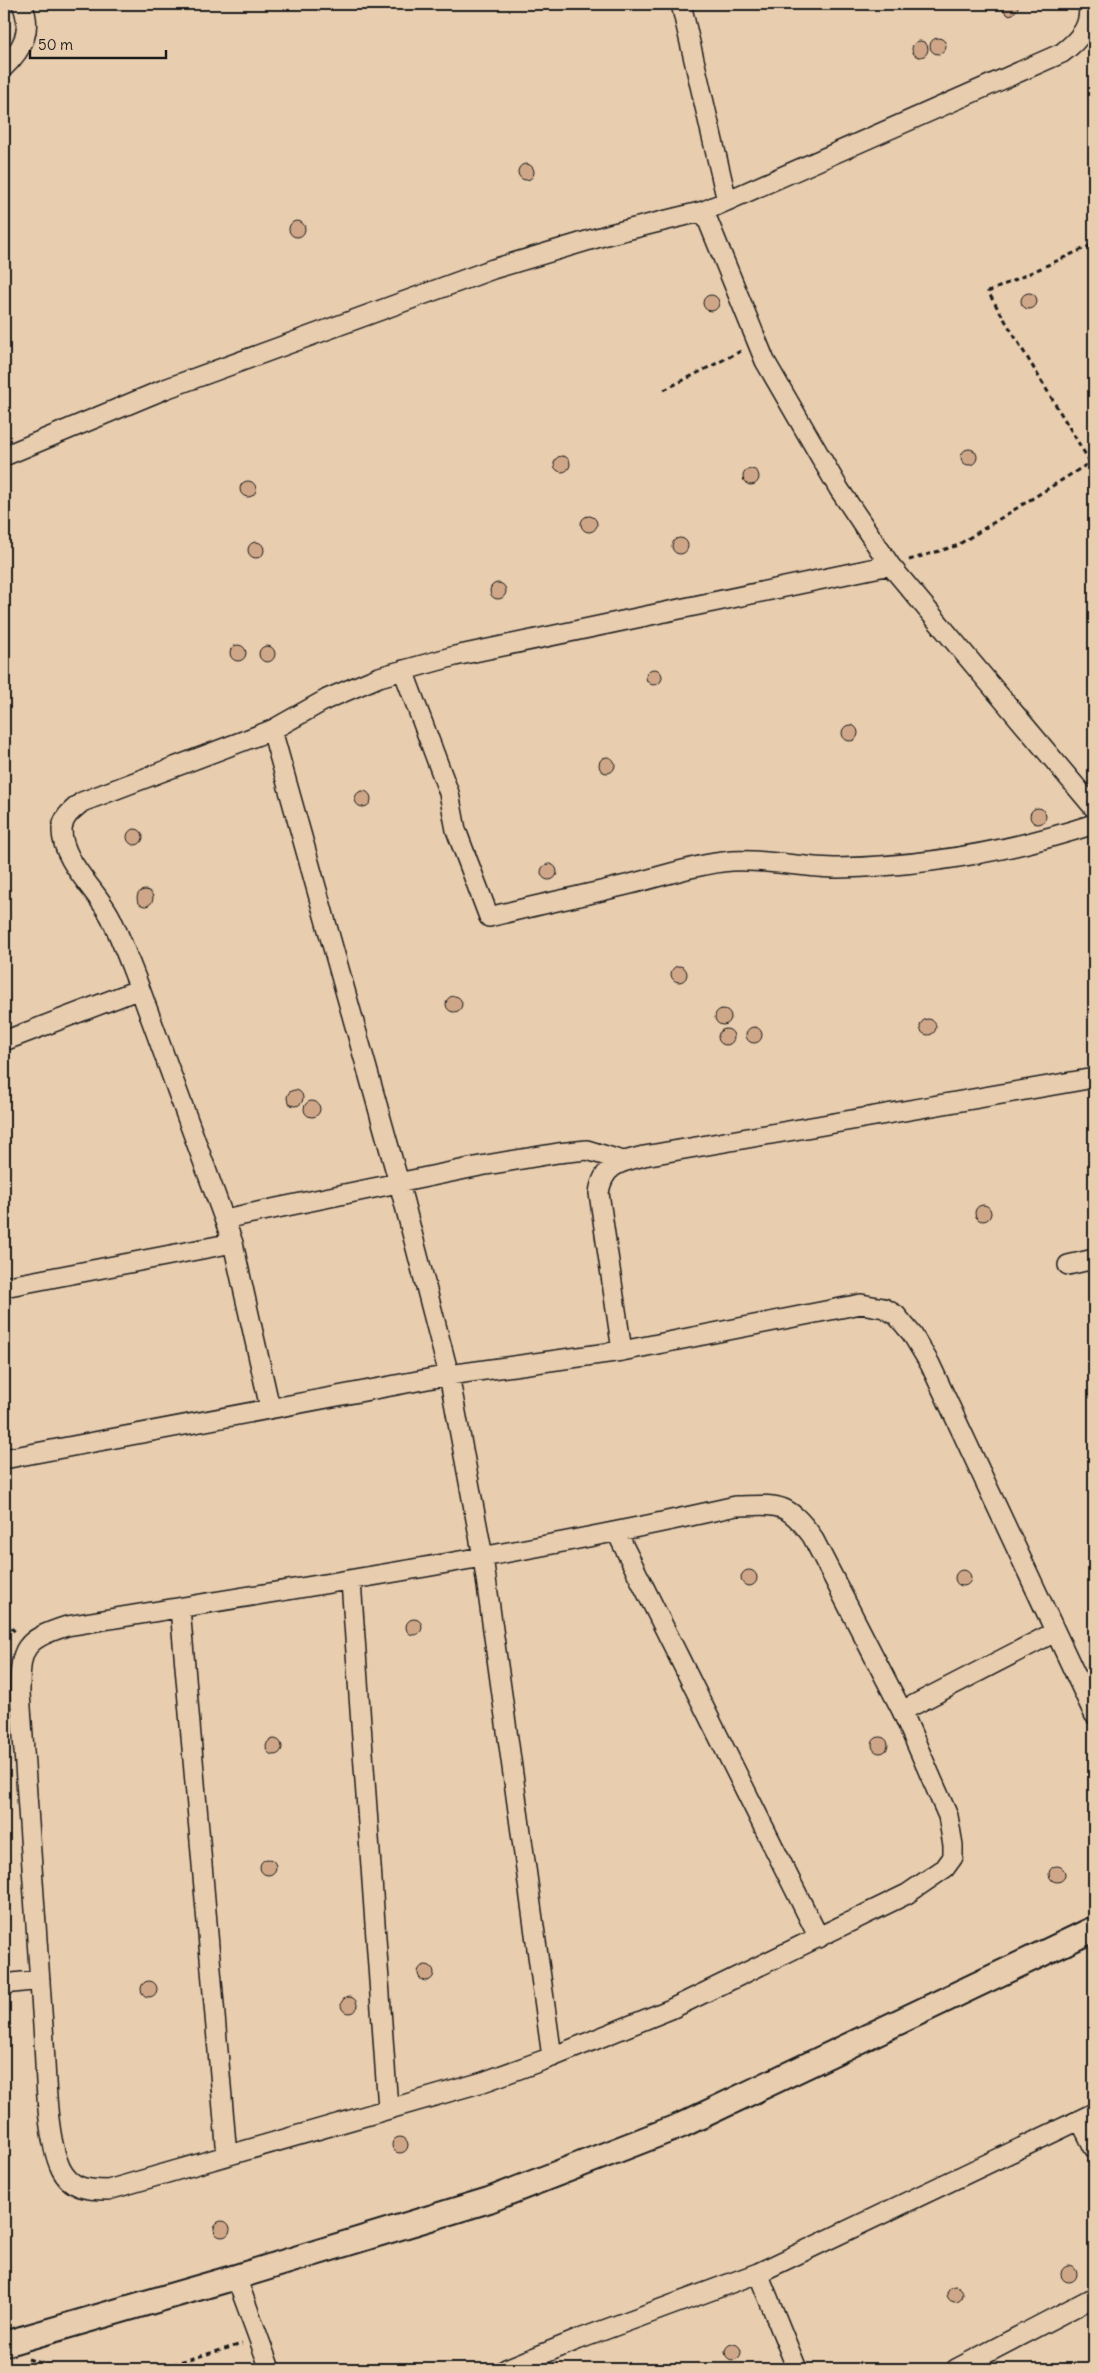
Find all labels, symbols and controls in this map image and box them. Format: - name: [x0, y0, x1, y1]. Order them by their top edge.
- scale bar: [30, 28, 166, 60]
- text: 50 m: [38, 35, 73, 54]

